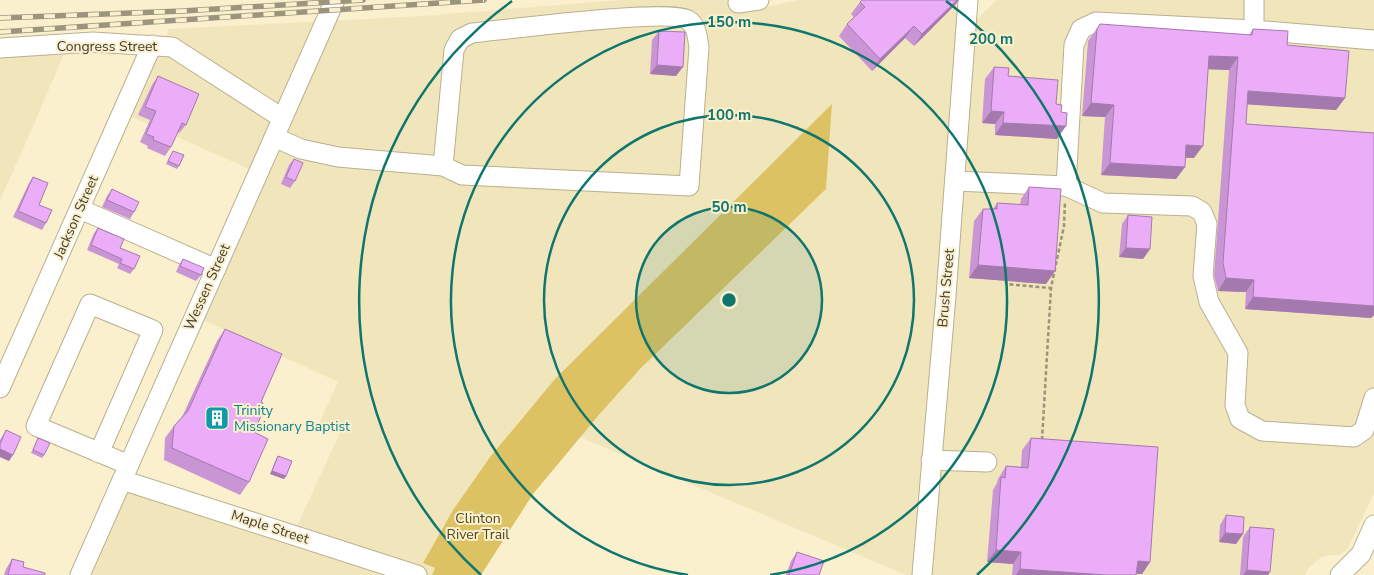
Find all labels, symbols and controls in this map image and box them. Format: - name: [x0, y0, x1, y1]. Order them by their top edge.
- text: 150 m: [707, 12, 751, 32]
- text: 200 m: [969, 29, 1013, 49]
- street label: Congress Street: [57, 37, 157, 56]
- text: 100 m: [707, 105, 751, 125]
- street label: Jackson Street: [49, 172, 103, 263]
- text: 50 m: [711, 197, 747, 217]
- street label: Wessen Street: [179, 241, 235, 333]
- street label: Brush Street: [933, 248, 959, 328]
- centre of rings: [720, 291, 738, 309]
- place label: Trinity Missionary Baptist: [234, 401, 350, 436]
- building icon: Trinity Missionary Baptist: [204, 405, 230, 431]
- street label: Maple Street: [229, 505, 311, 549]
- park label: Clinton River Trail: [447, 509, 510, 544]

